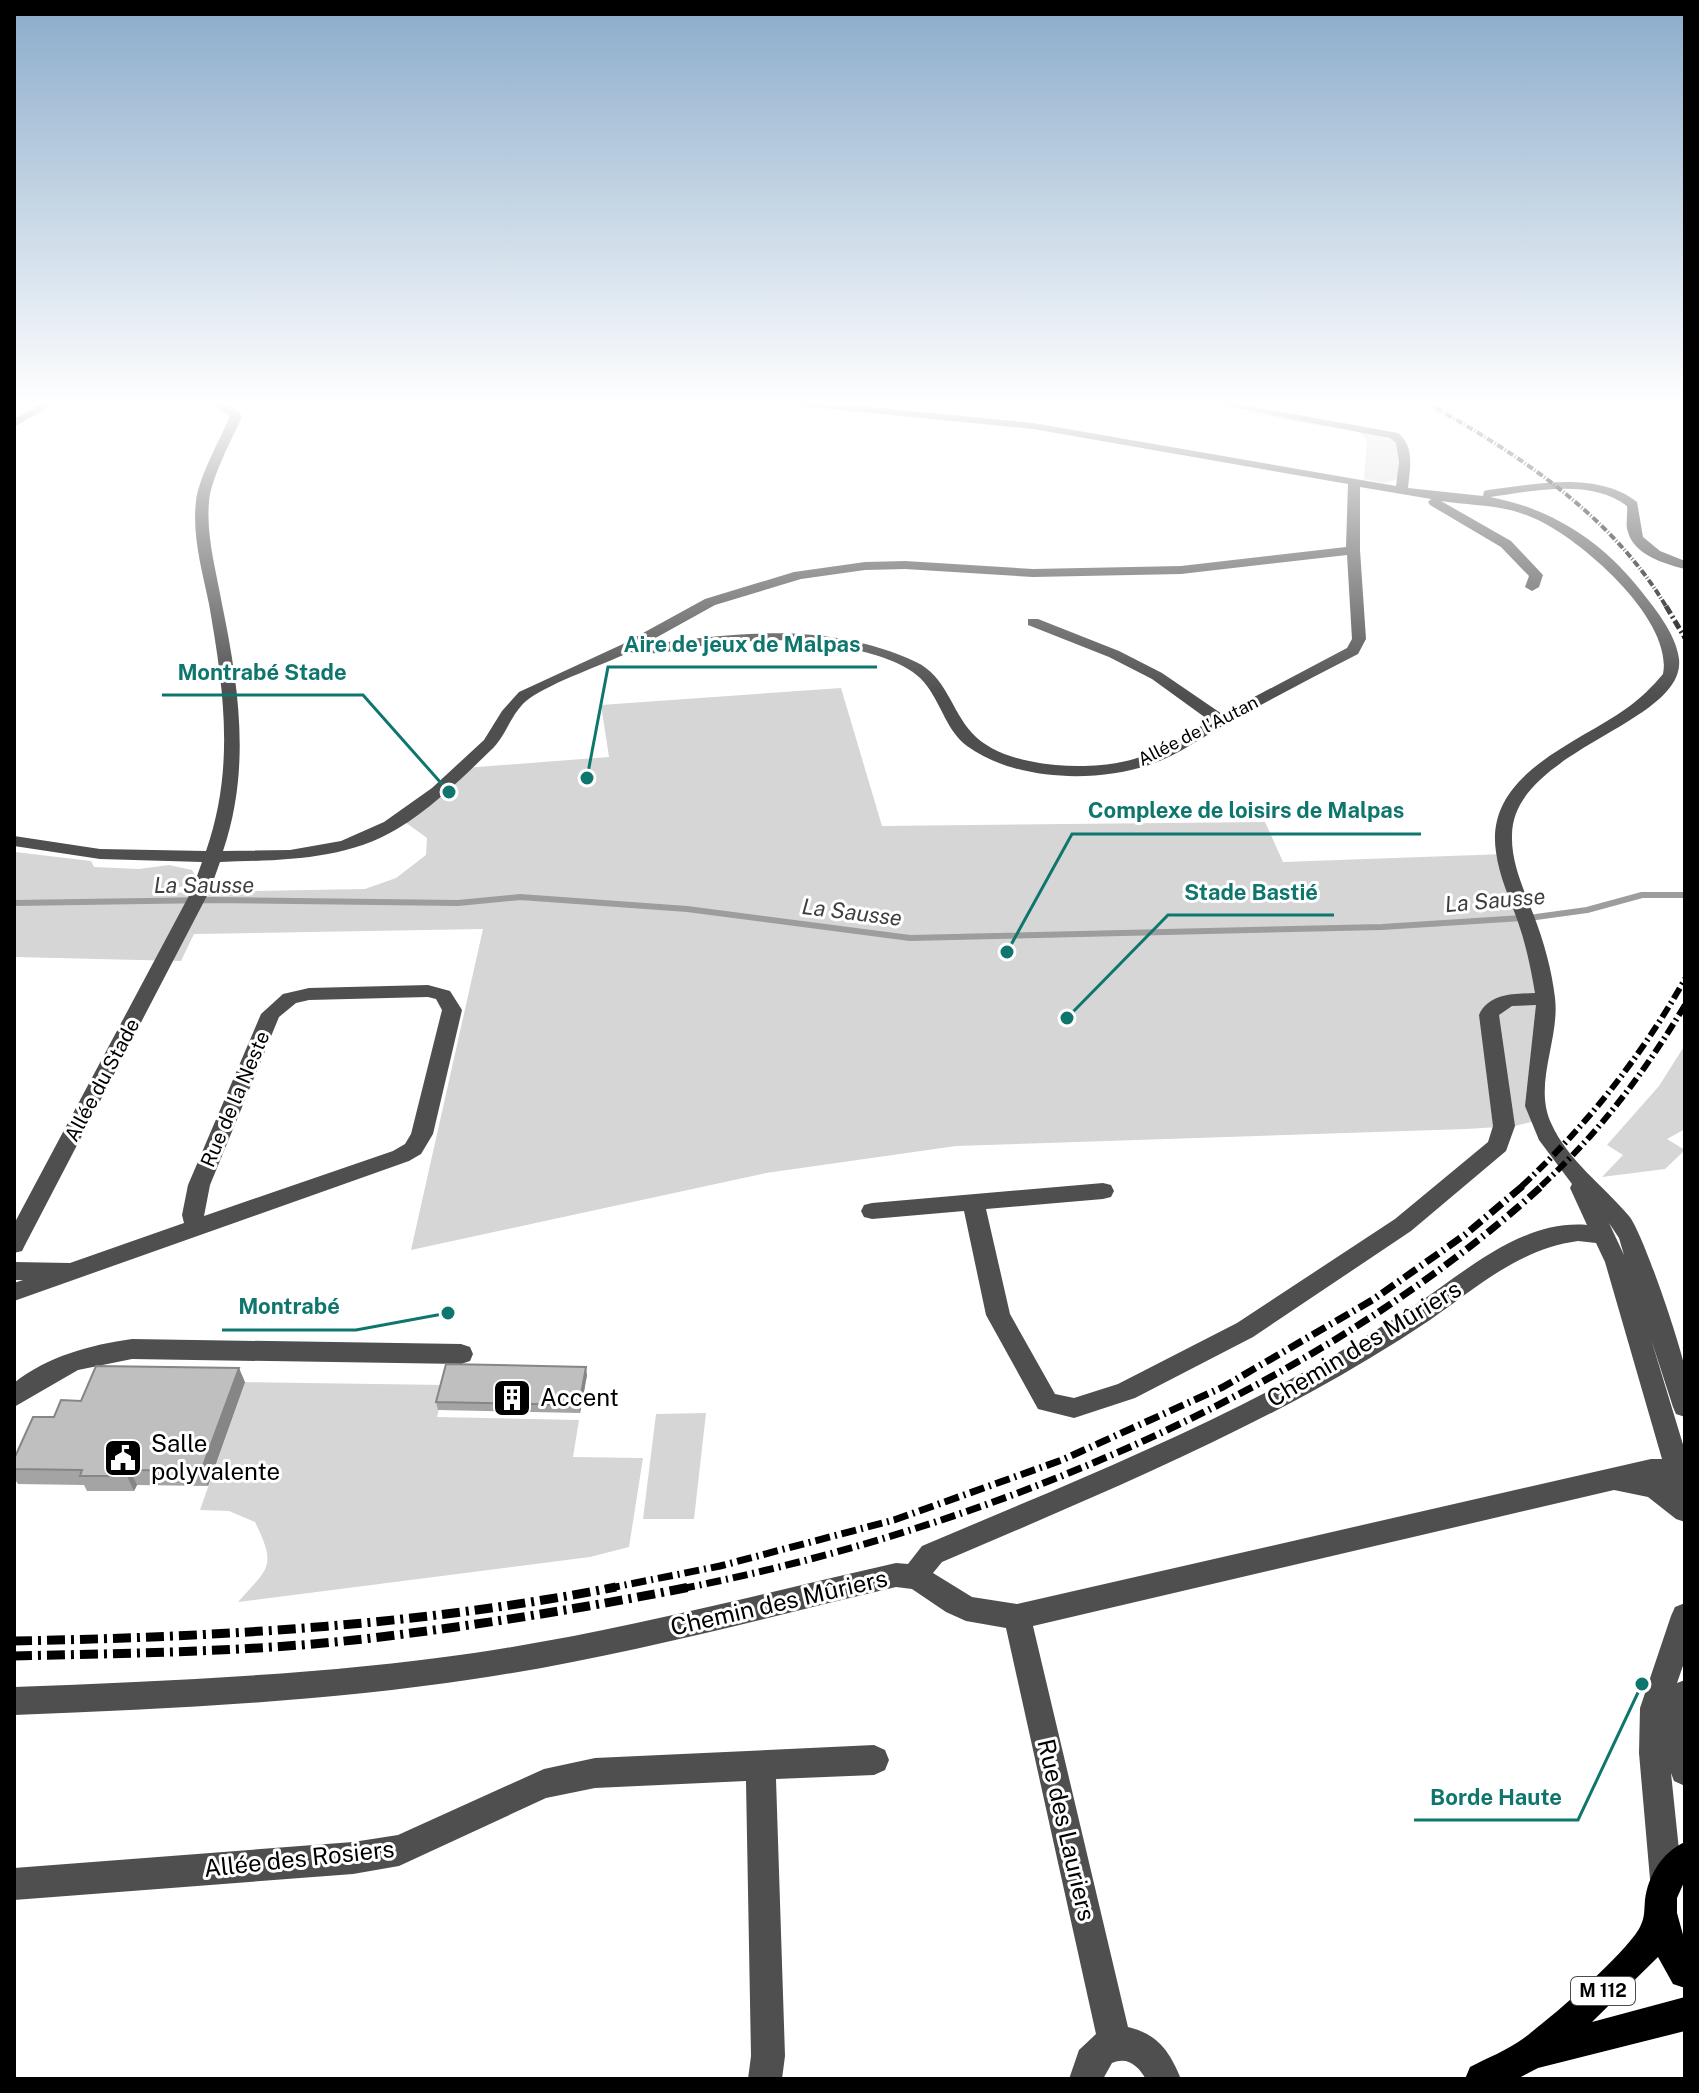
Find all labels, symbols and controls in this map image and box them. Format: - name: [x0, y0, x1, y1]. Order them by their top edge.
- callout: Aire de jeux de Malpas: [608, 621, 877, 667]
- text: Aire de jeux de Malpas: [623, 631, 861, 657]
- callout: Montrabé Stade: [162, 649, 363, 695]
- text: Montrabé Stade: [177, 659, 347, 685]
- street label: Allée de l'Autan: [1134, 691, 1261, 770]
- callout: Complexe de loisirs de Malpas: [1072, 788, 1421, 834]
- text: Complexe de loisirs de Malpas: [1088, 797, 1404, 823]
- callout: Stade Bastié: [1168, 869, 1334, 915]
- water label: La Sausse: [154, 872, 254, 898]
- text: Stade Bastié: [1184, 879, 1318, 905]
- water label: La Sausse: [1444, 883, 1546, 917]
- water label: La Sausse: [800, 893, 904, 931]
- street label: Allée du Stade: [59, 1014, 145, 1146]
- street label: Rue de la Neste: [196, 1027, 274, 1171]
- street label: Chemin des Mûriers: [1261, 1274, 1466, 1412]
- callout: Montrabé: [222, 1284, 356, 1330]
- text: Montrabé: [238, 1293, 340, 1319]
- building icon: Accent: [491, 1377, 533, 1419]
- place label: Accent: [540, 1383, 619, 1411]
- place label: Salle polyvalente: [151, 1429, 280, 1485]
- public building icon: Salle polyvalente: [102, 1437, 144, 1479]
- street label: Chemin des Mûriers: [668, 1563, 890, 1641]
- street label: Rue des Lauriers: [1032, 1736, 1102, 1923]
- callout: Borde Haute: [1414, 1774, 1578, 1820]
- text: Borde Haute: [1430, 1784, 1562, 1810]
- street label: Allée des Rosiers: [202, 1834, 396, 1882]
- road number: M 112: [1571, 1977, 1635, 2005]

